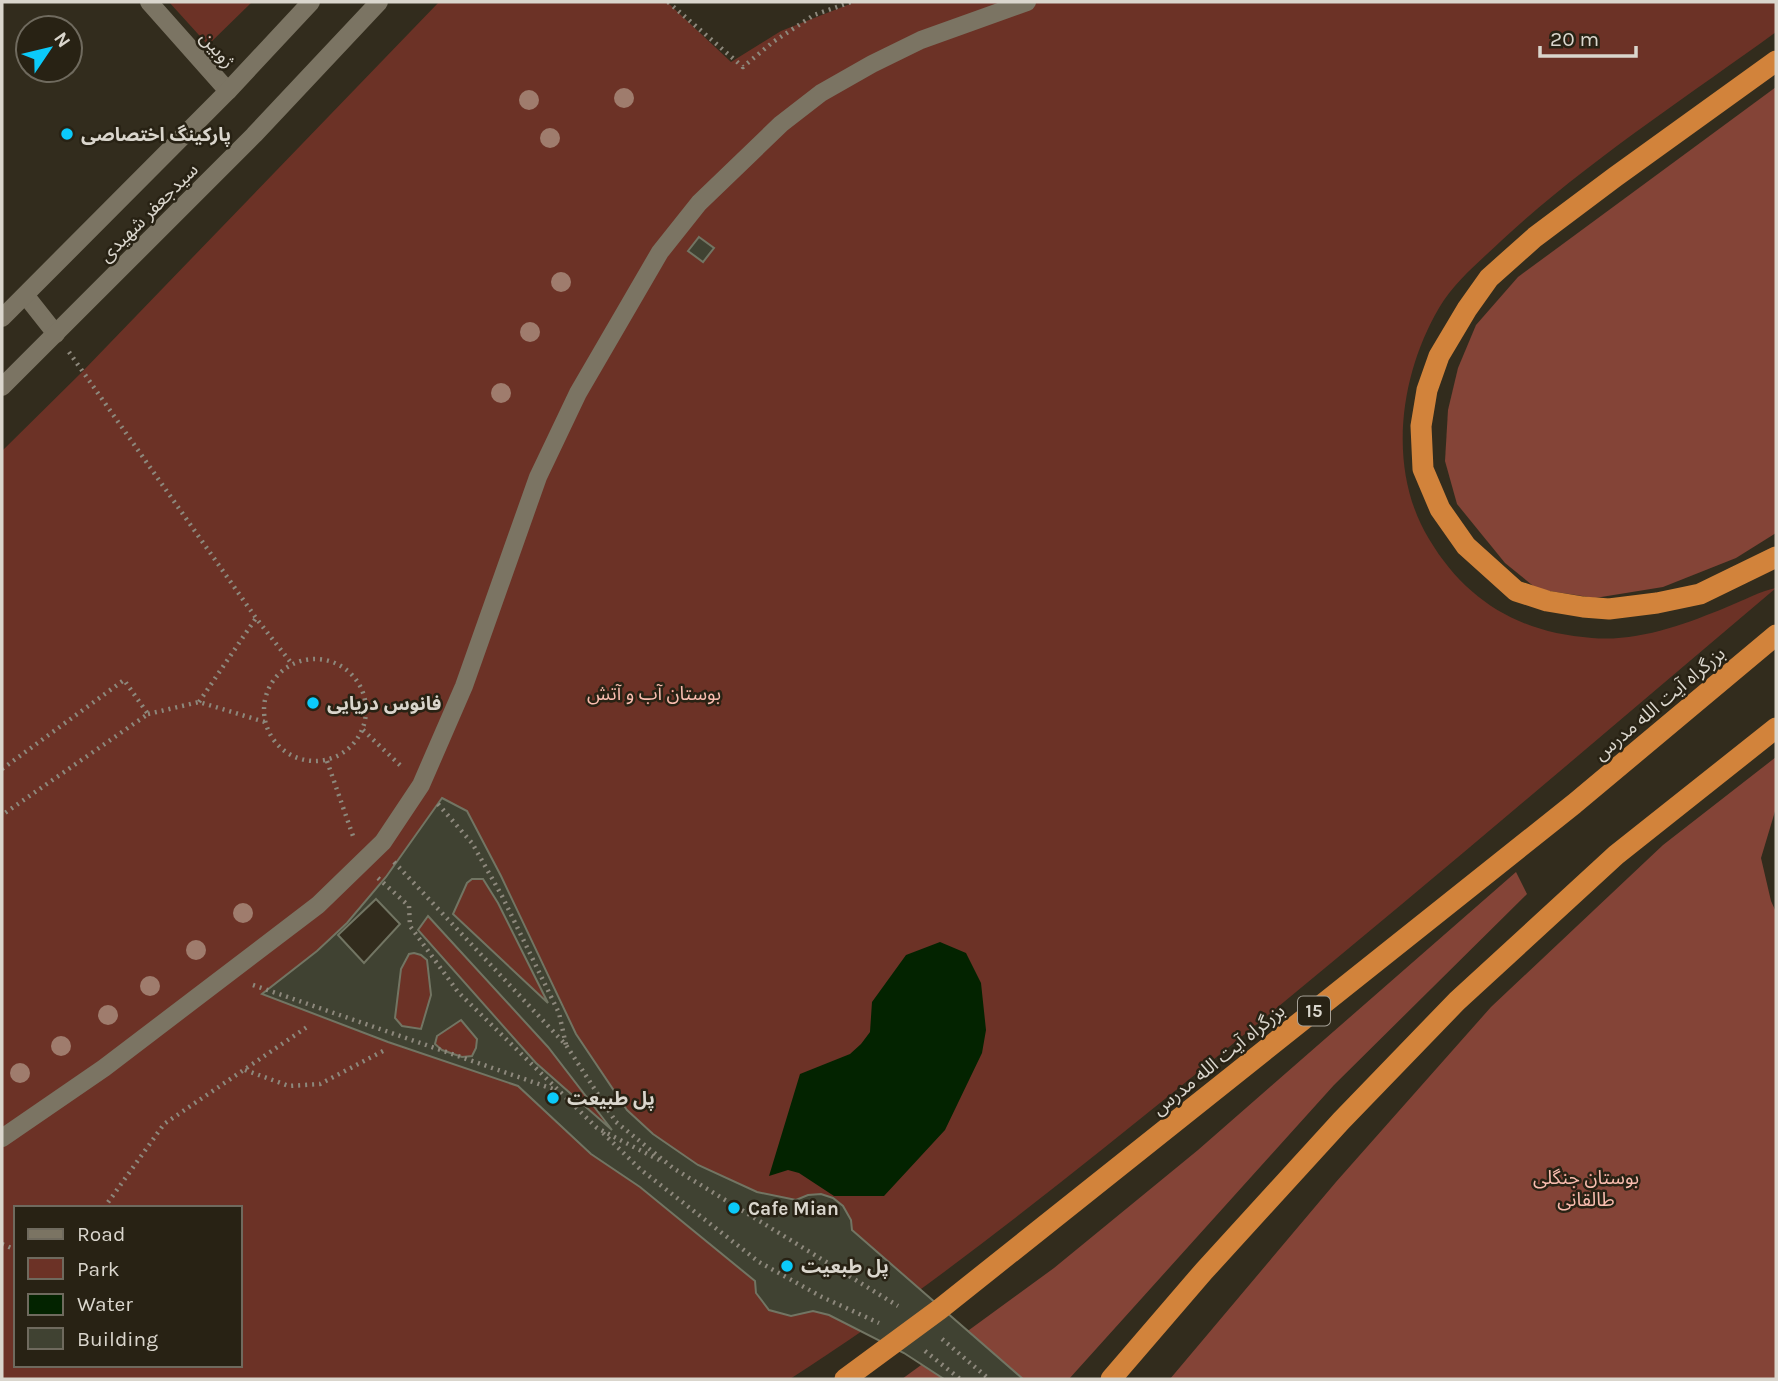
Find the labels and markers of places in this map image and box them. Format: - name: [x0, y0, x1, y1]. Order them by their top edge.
- place label: پارکینگ اختصاصی: [81, 124, 231, 147]
- marker: پارکینگ اختصاصی: [59, 126, 75, 142]
- place label: فانوس دریایی: [327, 693, 441, 715]
- marker: فانوس دریایی: [305, 695, 321, 711]
- place label: پل طبیعت: [567, 1088, 655, 1111]
- marker: پل طبیعت: [545, 1090, 561, 1106]
- place label: Cafe Mian: [748, 1198, 839, 1220]
- marker: Cafe Mian: [726, 1200, 742, 1216]
- place label: پل طبعیت: [801, 1256, 889, 1279]
- marker: پل طبعیت: [779, 1258, 795, 1274]

